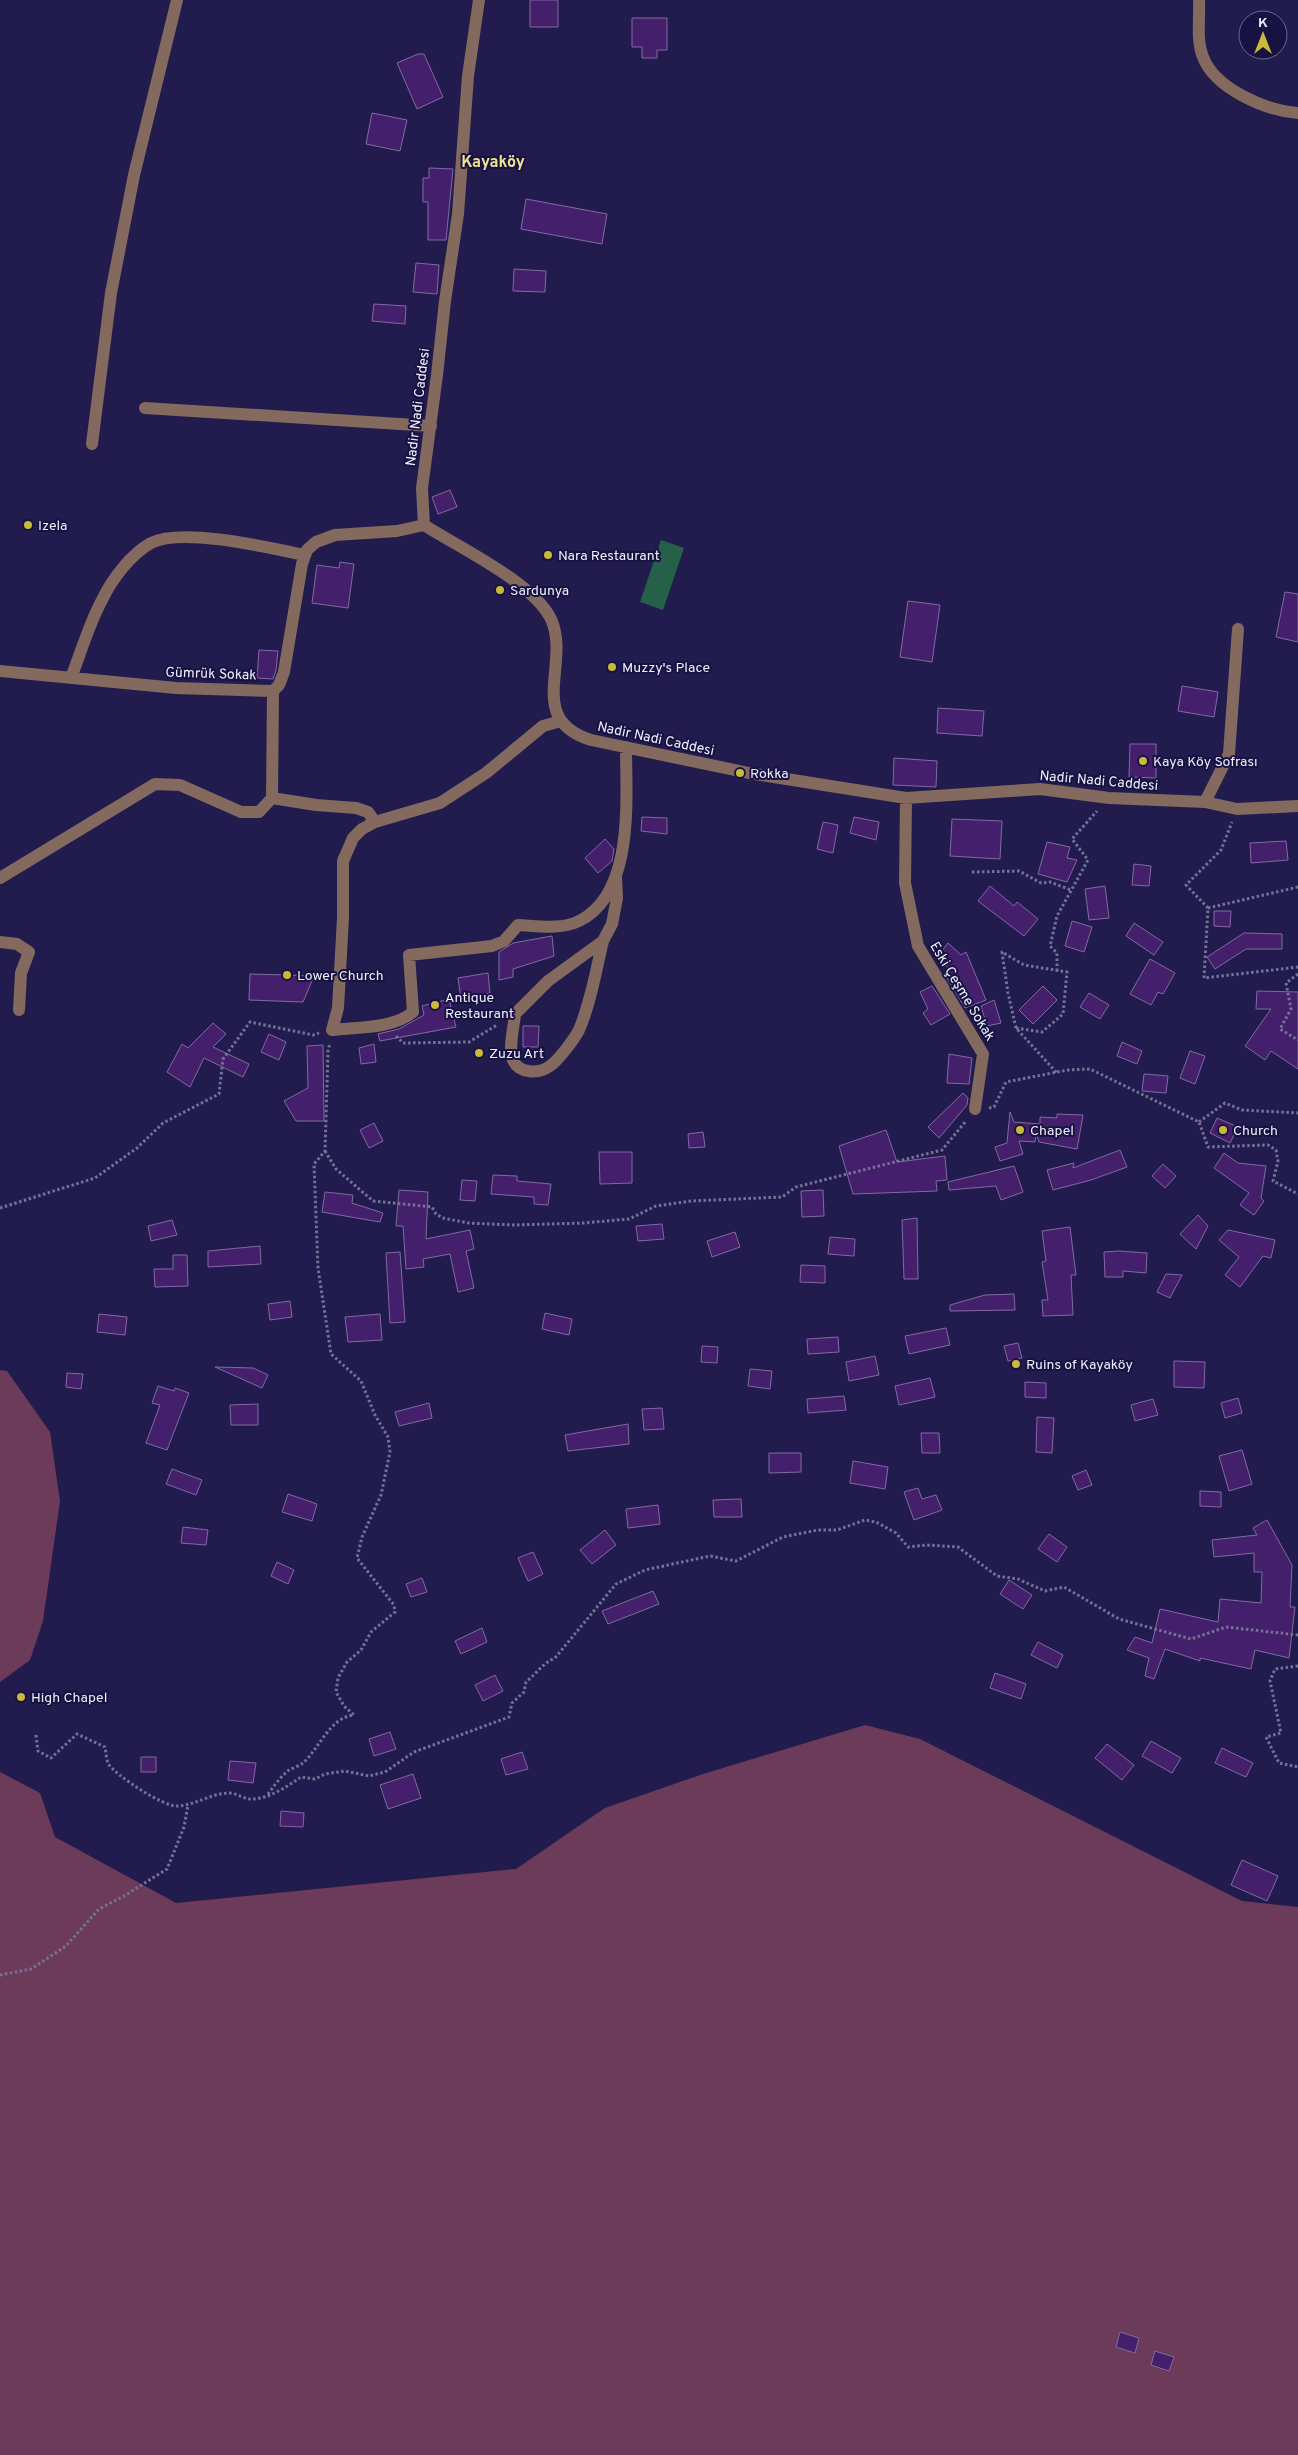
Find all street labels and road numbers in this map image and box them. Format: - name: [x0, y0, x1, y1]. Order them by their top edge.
- street label: Nadir Nadi Caddesi: [403, 347, 434, 467]
- street label: Gümrük Sokak: [165, 664, 257, 685]
- street label: Nadir Nadi Caddesi: [596, 719, 716, 760]
- street label: Nadir Nadi Caddesi: [1039, 768, 1159, 795]
- street label: Eski Çeşme Sokak: [925, 939, 998, 1044]

